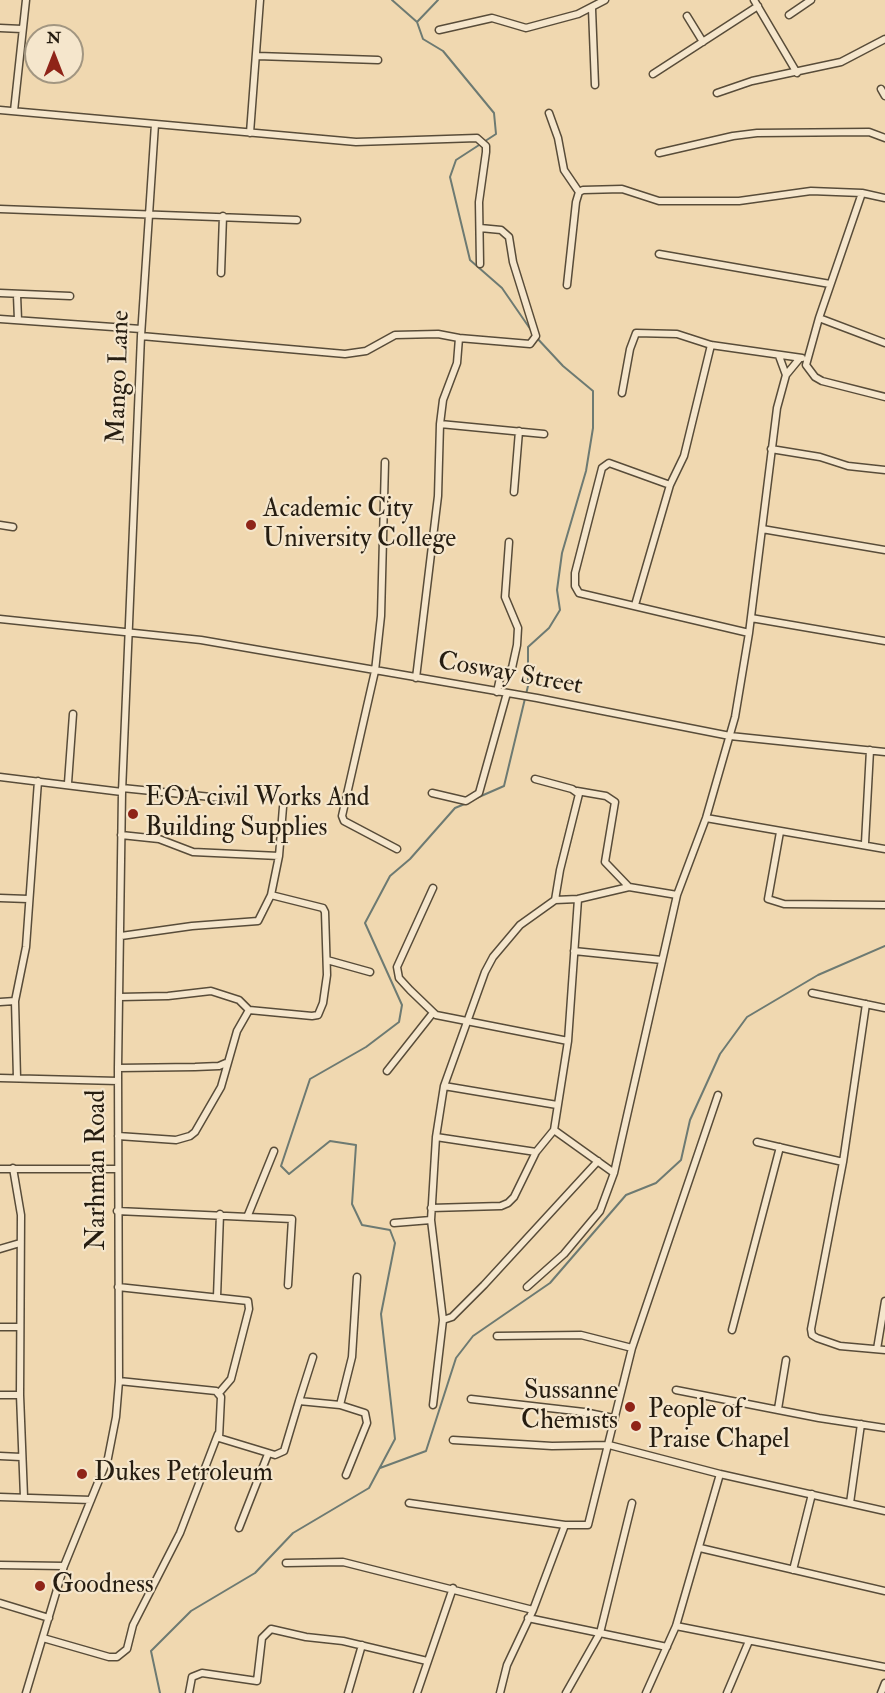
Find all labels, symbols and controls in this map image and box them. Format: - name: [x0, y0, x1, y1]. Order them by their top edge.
- north arrow: [24, 24, 84, 84]
- text: N: [47, 28, 61, 48]
- street label: Mango Lane: [102, 310, 138, 444]
- place label: Academic City University College: [263, 494, 456, 556]
- marker: Academic City University College: [244, 518, 258, 532]
- street label: Cosway Street: [435, 647, 585, 703]
- place label: EOA civil Works And Building Supplies: [145, 783, 370, 844]
- marker: EOA civil Works And Building Supplies: [126, 807, 140, 821]
- street label: Narhman Road: [82, 1090, 114, 1250]
- place label: Sussanne Chemists: [521, 1376, 618, 1438]
- place label: People of Praise Chapel: [648, 1395, 790, 1456]
- marker: Sussanne Chemists: [623, 1400, 637, 1414]
- marker: People of Praise Chapel: [629, 1419, 643, 1433]
- place label: Dukes Petroleum: [94, 1458, 273, 1490]
- marker: Dukes Petroleum: [75, 1467, 89, 1481]
- place label: Goodness: [52, 1570, 154, 1602]
- marker: Goodness: [33, 1579, 47, 1593]

